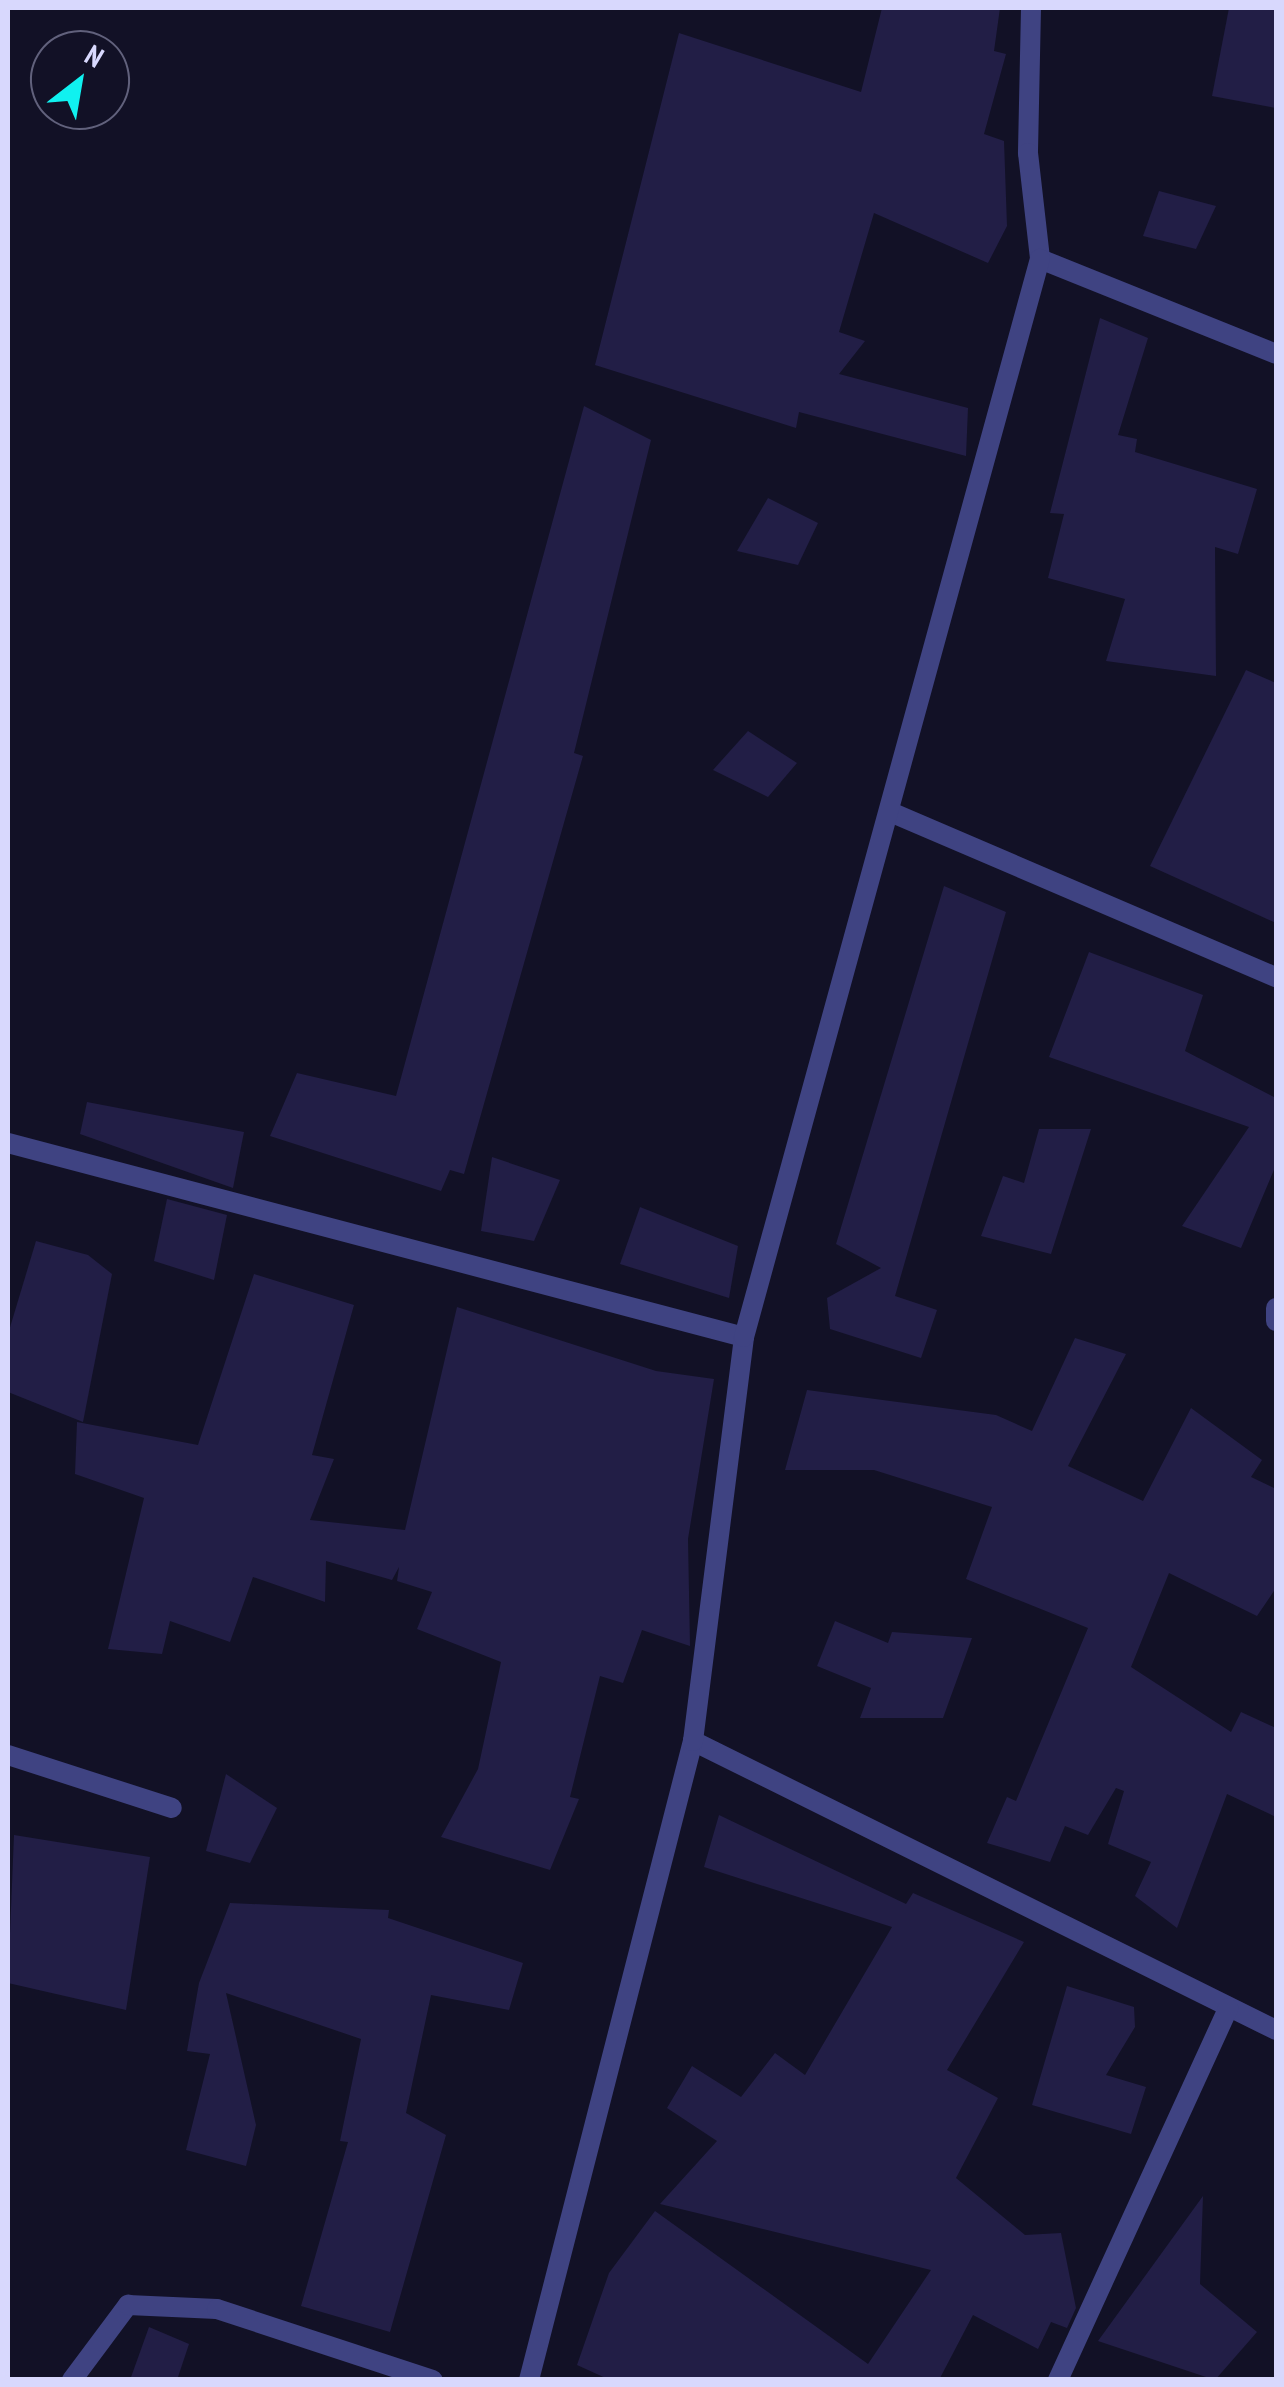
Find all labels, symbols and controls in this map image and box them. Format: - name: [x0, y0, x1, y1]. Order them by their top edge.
- north arrow: [30, 30, 130, 130]
- text: N: [79, 36, 111, 75]

